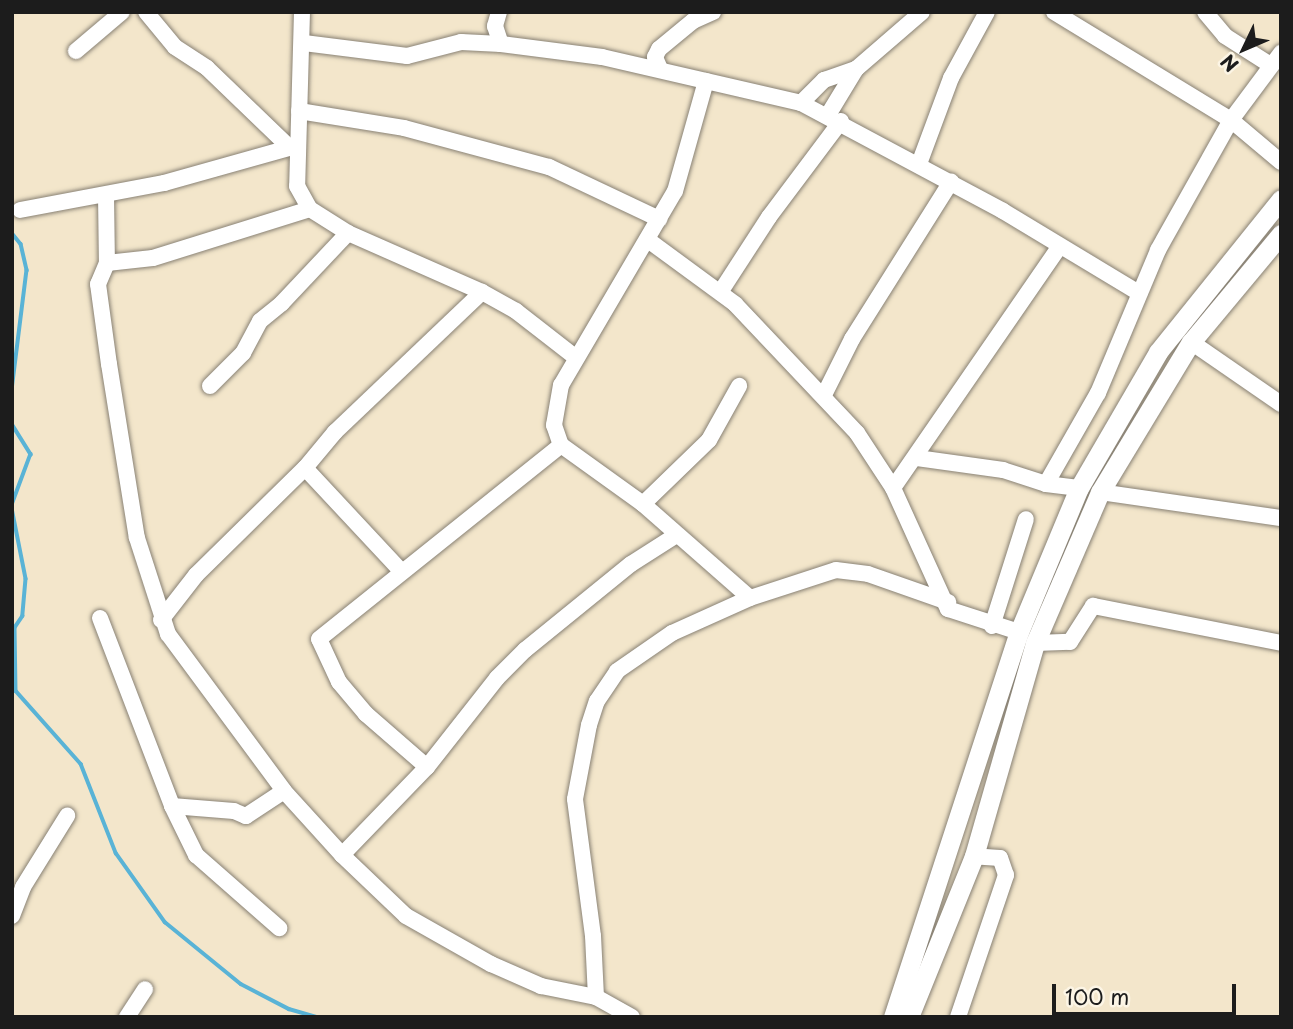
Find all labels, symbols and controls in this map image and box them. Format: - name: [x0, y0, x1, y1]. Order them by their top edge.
- north arrow: [1209, 14, 1279, 84]
- text: N: [1214, 48, 1244, 79]
- scale bar: [1055, 970, 1239, 1014]
- text: 100 m: [1065, 980, 1129, 1012]

